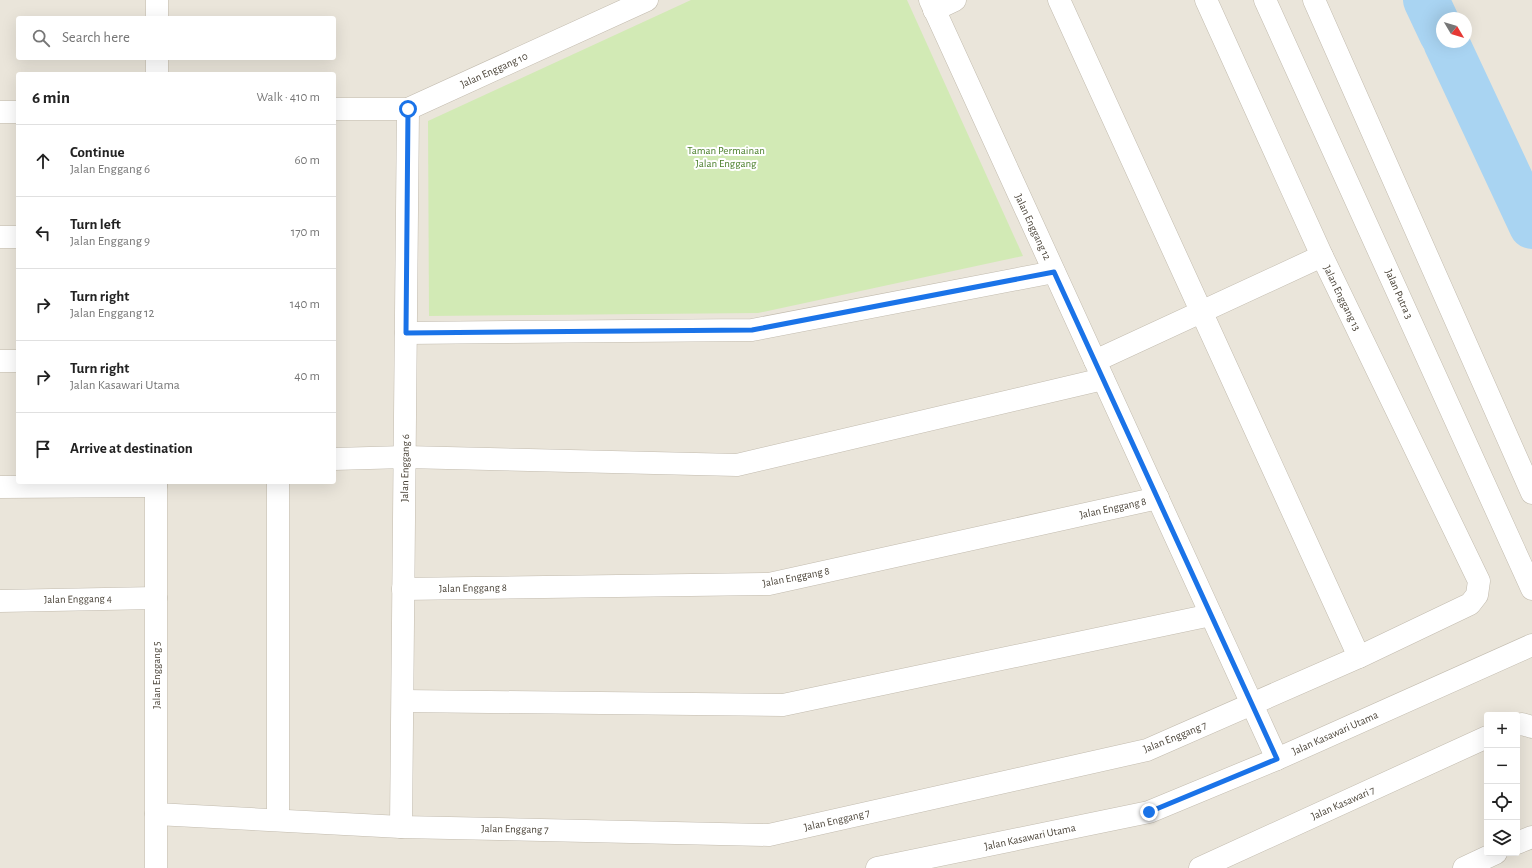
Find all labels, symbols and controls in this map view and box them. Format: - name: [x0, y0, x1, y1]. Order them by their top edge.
- north arrow: [1436, 12, 1472, 48]
- search box: [16, 16, 336, 60]
- icon: search: [30, 27, 52, 49]
- text: Search here: [62, 30, 130, 45]
- street label: Jalan Enggang 10: [459, 50, 529, 90]
- text: 6 min: [32, 89, 70, 106]
- text: Walk · 410 m: [257, 91, 320, 104]
- route start: [399, 100, 417, 118]
- text: Continue: [70, 145, 125, 160]
- park label: Taman Permainan Jalan Enggang: [687, 145, 765, 169]
- icon: ahead: [32, 150, 54, 172]
- text: 60 m: [294, 154, 320, 167]
- text: Jalan Enggang 6: [70, 163, 150, 176]
- street label: Jalan Enggang 12: [1013, 192, 1053, 262]
- text: Turn left: [70, 217, 121, 232]
- icon: left: [32, 222, 54, 244]
- text: 170 m: [291, 226, 320, 239]
- text: Jalan Enggang 9: [70, 235, 150, 248]
- street label: Jalan Enggang 13: [1321, 264, 1363, 333]
- street label: Jalan Putra 3: [1383, 268, 1415, 321]
- text: Turn right: [70, 289, 129, 304]
- icon: right: [32, 294, 54, 316]
- text: 140 m: [290, 298, 320, 311]
- text: Jalan Enggang 12: [70, 307, 155, 320]
- text: Turn right: [70, 361, 129, 376]
- icon: right: [32, 366, 54, 388]
- text: 40 m: [294, 370, 320, 383]
- text: Jalan Kasawari Utama: [70, 379, 180, 392]
- street label: Jalan Enggang 6: [399, 434, 411, 502]
- icon: arrive: [32, 438, 54, 460]
- text: Arrive at destination: [70, 441, 193, 456]
- street label: Jalan Enggang 8: [1079, 496, 1147, 520]
- street label: Jalan Enggang 8: [762, 565, 830, 589]
- street label: Jalan Enggang 8: [439, 582, 507, 594]
- street label: Jalan Enggang 4: [44, 593, 112, 605]
- street label: Jalan Enggang 5: [151, 641, 162, 709]
- street label: Jalan Kasawari Utama: [1290, 709, 1380, 757]
- map controls: [1484, 712, 1520, 856]
- button: +: [1484, 712, 1520, 748]
- street label: Jalan Enggang 7: [1142, 719, 1209, 755]
- button: −: [1484, 748, 1520, 784]
- street label: Jalan Kasawari 7: [1310, 784, 1377, 822]
- button: locate: [1484, 784, 1520, 820]
- route end: [1140, 803, 1158, 821]
- street label: Jalan Enggang 7: [803, 807, 871, 833]
- button: layers: [1484, 820, 1520, 856]
- street label: Jalan Kasawari Utama: [983, 822, 1077, 852]
- street label: Jalan Enggang 7: [481, 823, 549, 835]

